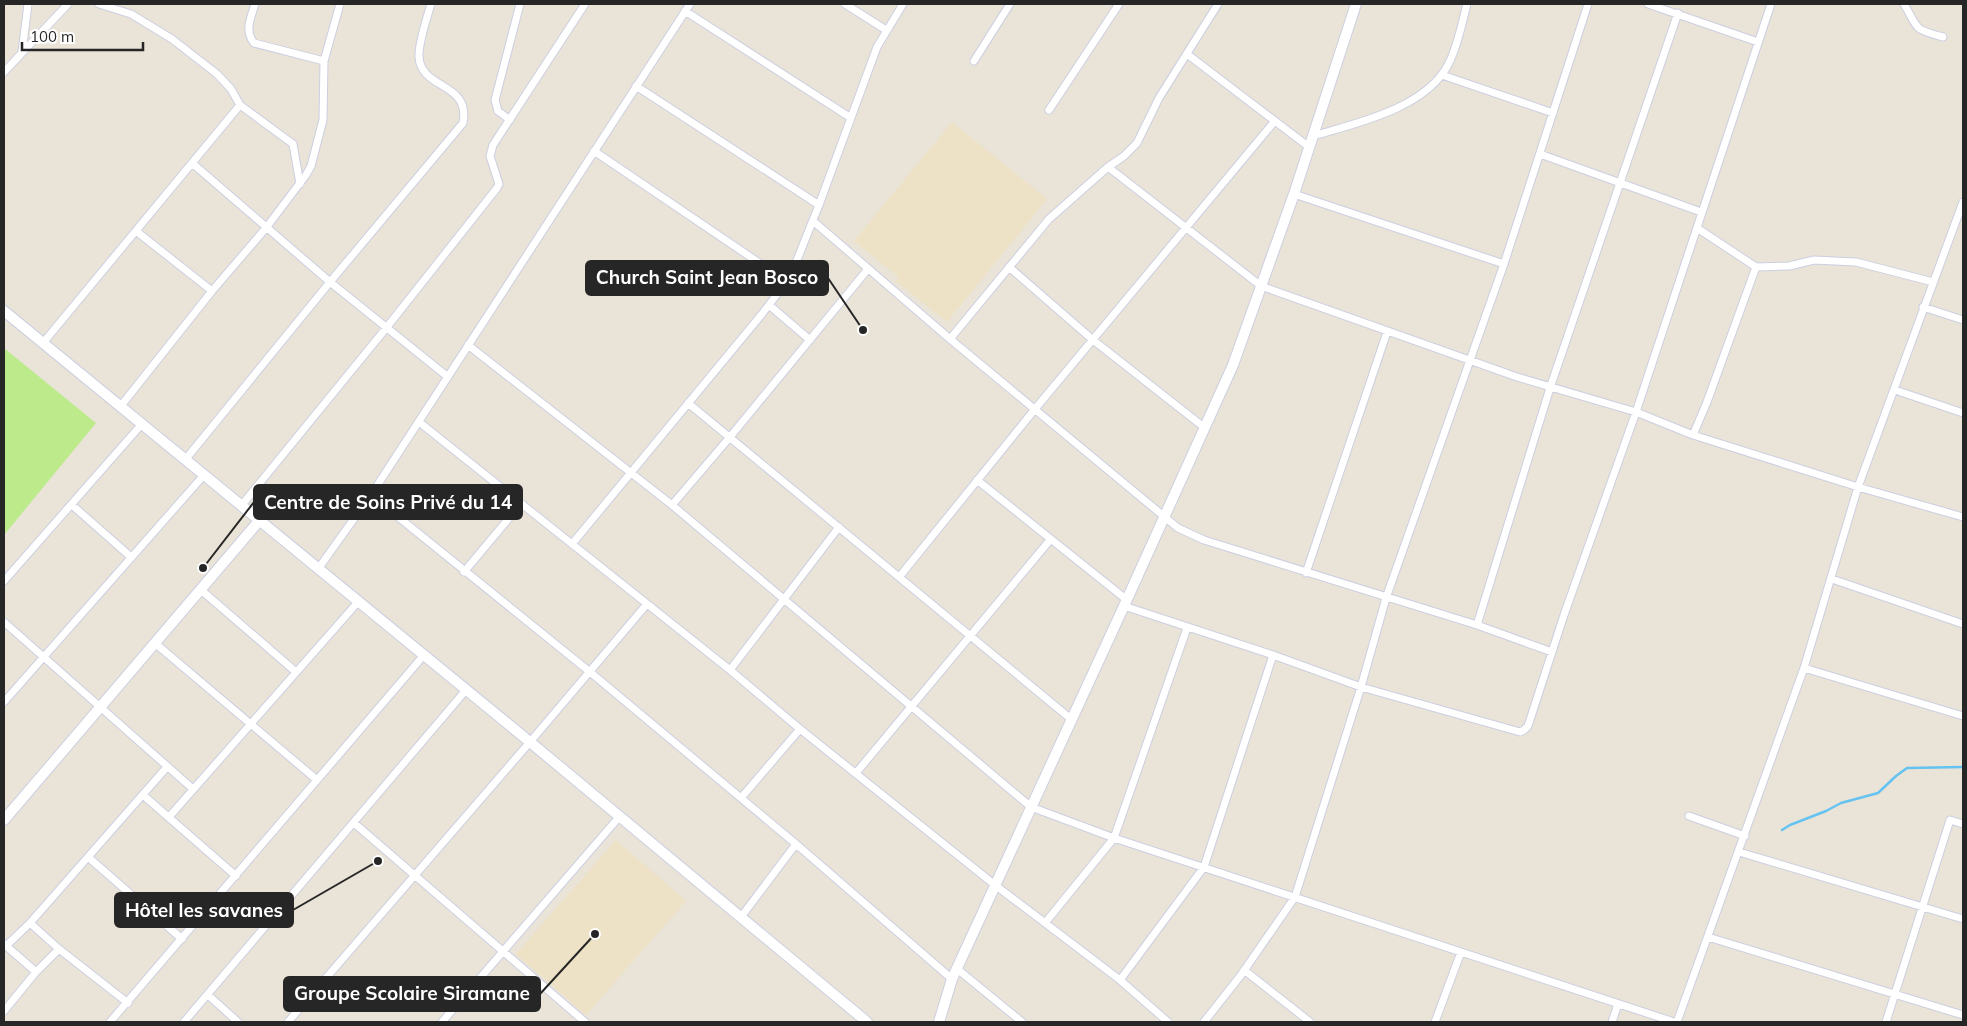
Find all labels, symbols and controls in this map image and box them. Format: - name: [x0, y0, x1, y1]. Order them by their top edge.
- scale bar: [22, 20, 144, 52]
- text: 100 m: [30, 27, 74, 46]
- callout: Church Saint Jean Bosco: [586, 261, 828, 295]
- text: Church Saint Jean Bosco: [596, 265, 818, 289]
- callout: Centre de Soins Privé du 14: [254, 485, 522, 519]
- text: Centre de Soins Privé du 14: [264, 490, 513, 514]
- callout: Hôtel les savanes: [115, 893, 293, 927]
- text: Hôtel les savanes: [125, 898, 283, 922]
- callout: Groupe Scolaire Siramane: [284, 977, 540, 1011]
- text: Groupe Scolaire Siramane: [294, 981, 530, 1005]

